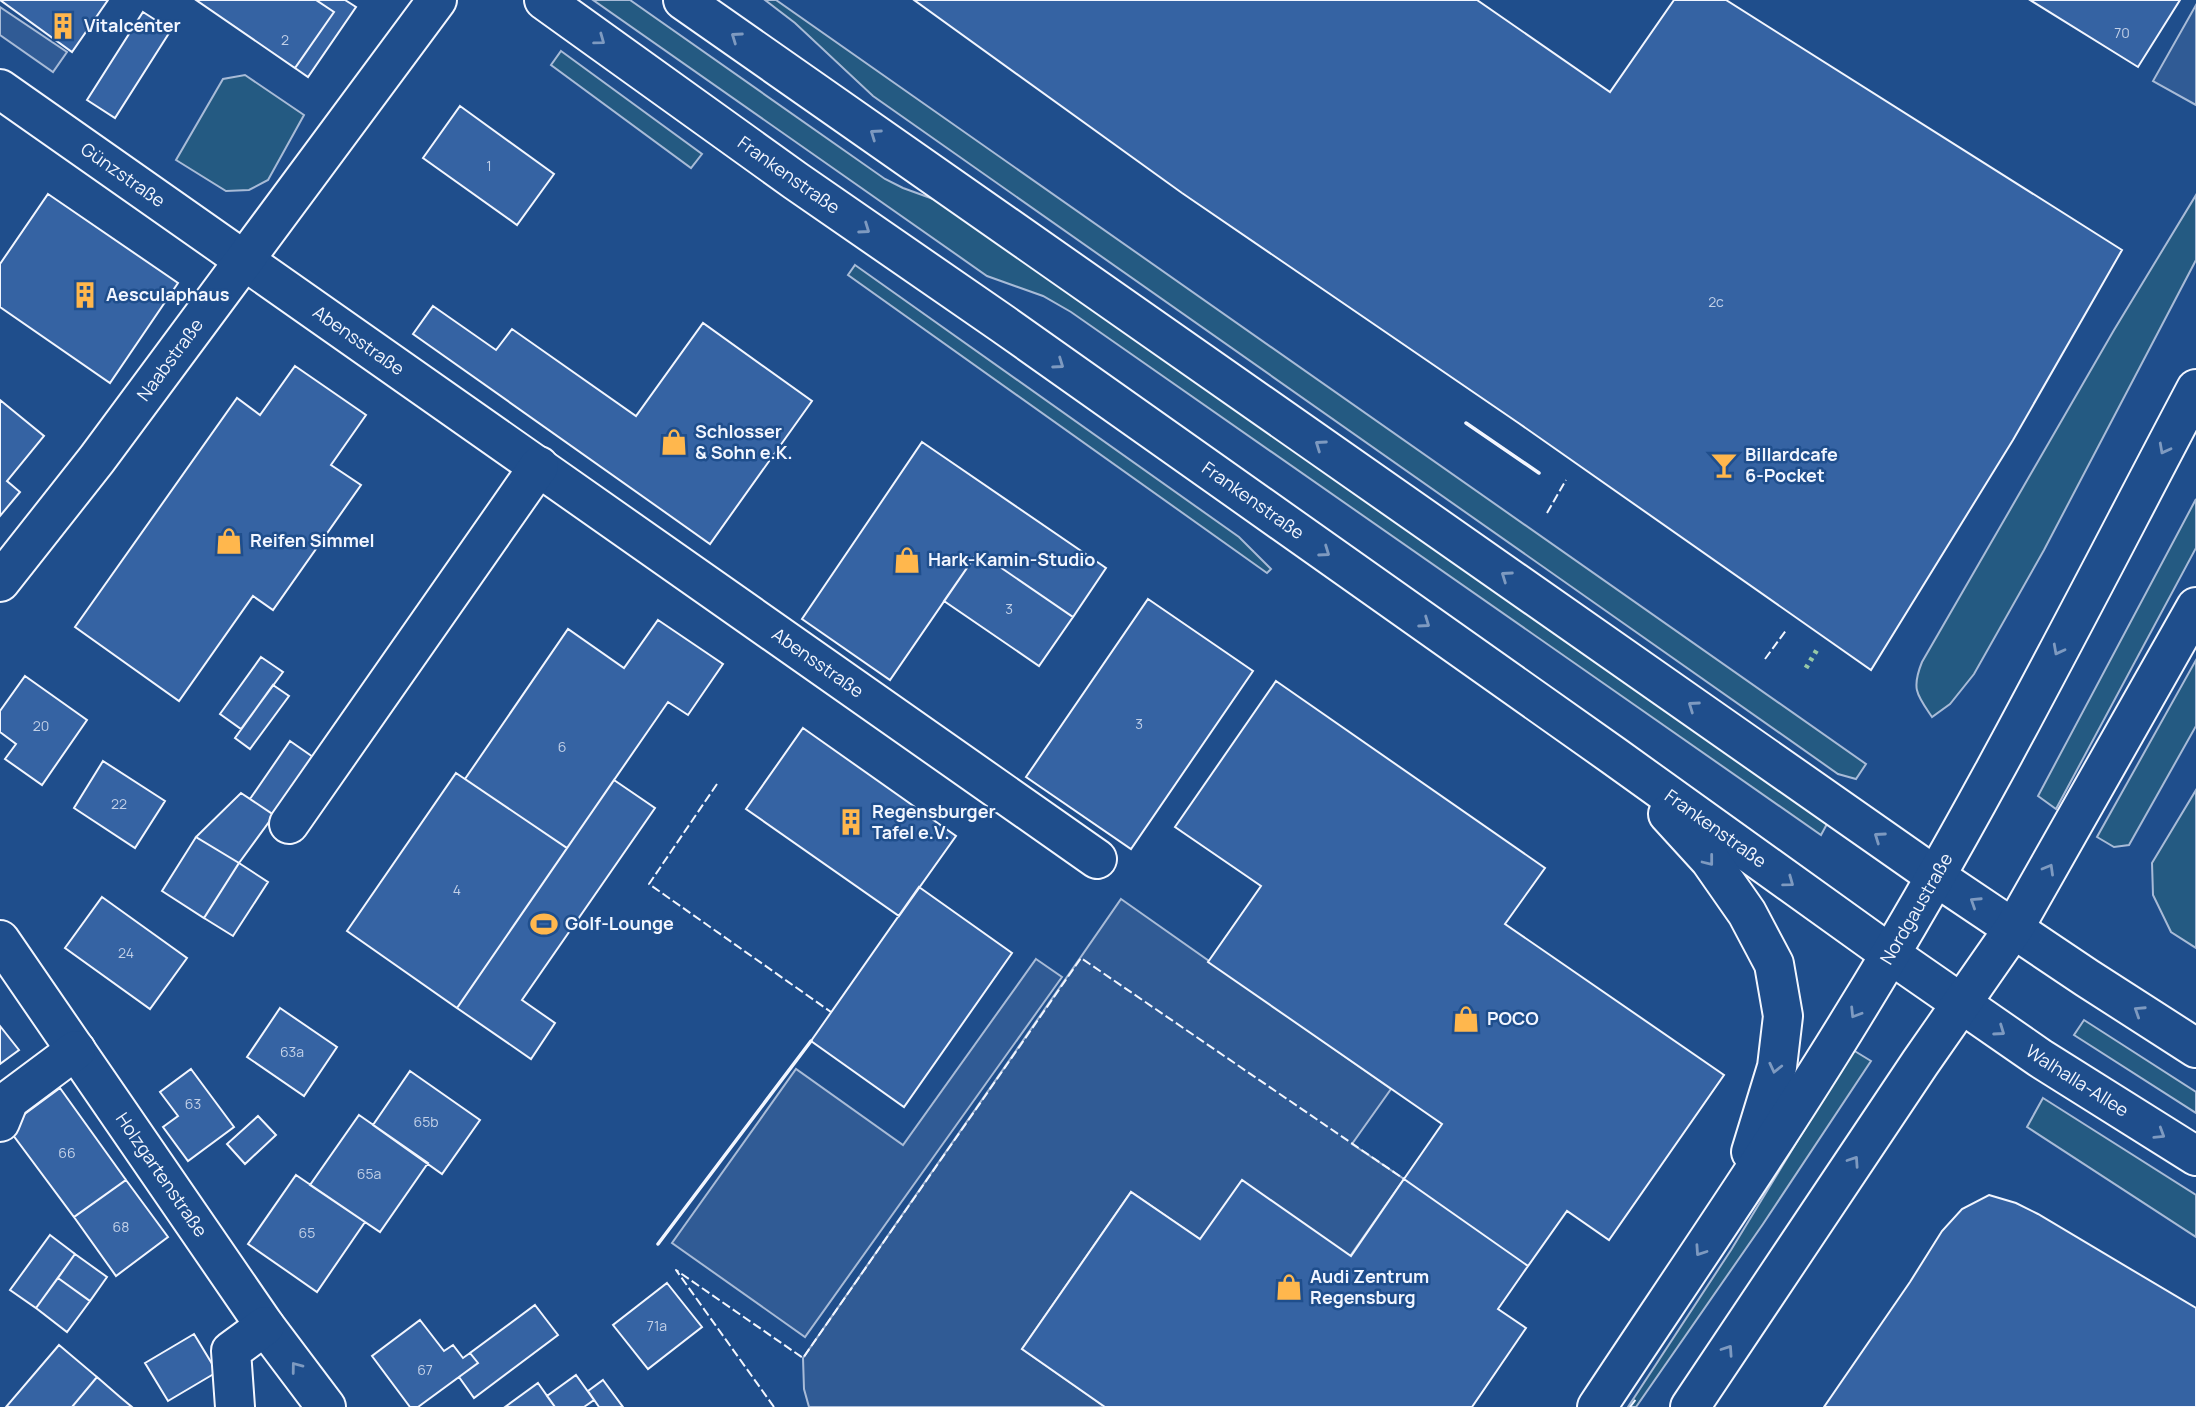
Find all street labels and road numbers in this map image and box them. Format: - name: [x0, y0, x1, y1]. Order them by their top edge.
- street label: Frankenstraße: [733, 130, 845, 219]
- street label: Günzstraße: [76, 136, 170, 212]
- street label: Abensstraße: [309, 299, 410, 380]
- street label: Naabstraße: [131, 313, 208, 405]
- street label: Frankenstraße: [1198, 456, 1309, 544]
- street label: Abensstraße: [768, 622, 869, 703]
- street label: Frankenstraße: [1660, 783, 1772, 873]
- street label: Nordgaustraße: [1874, 848, 1958, 969]
- street label: Walhalla-Allee: [2021, 1039, 2134, 1122]
- street label: Holzgartenstraße: [111, 1107, 213, 1241]

